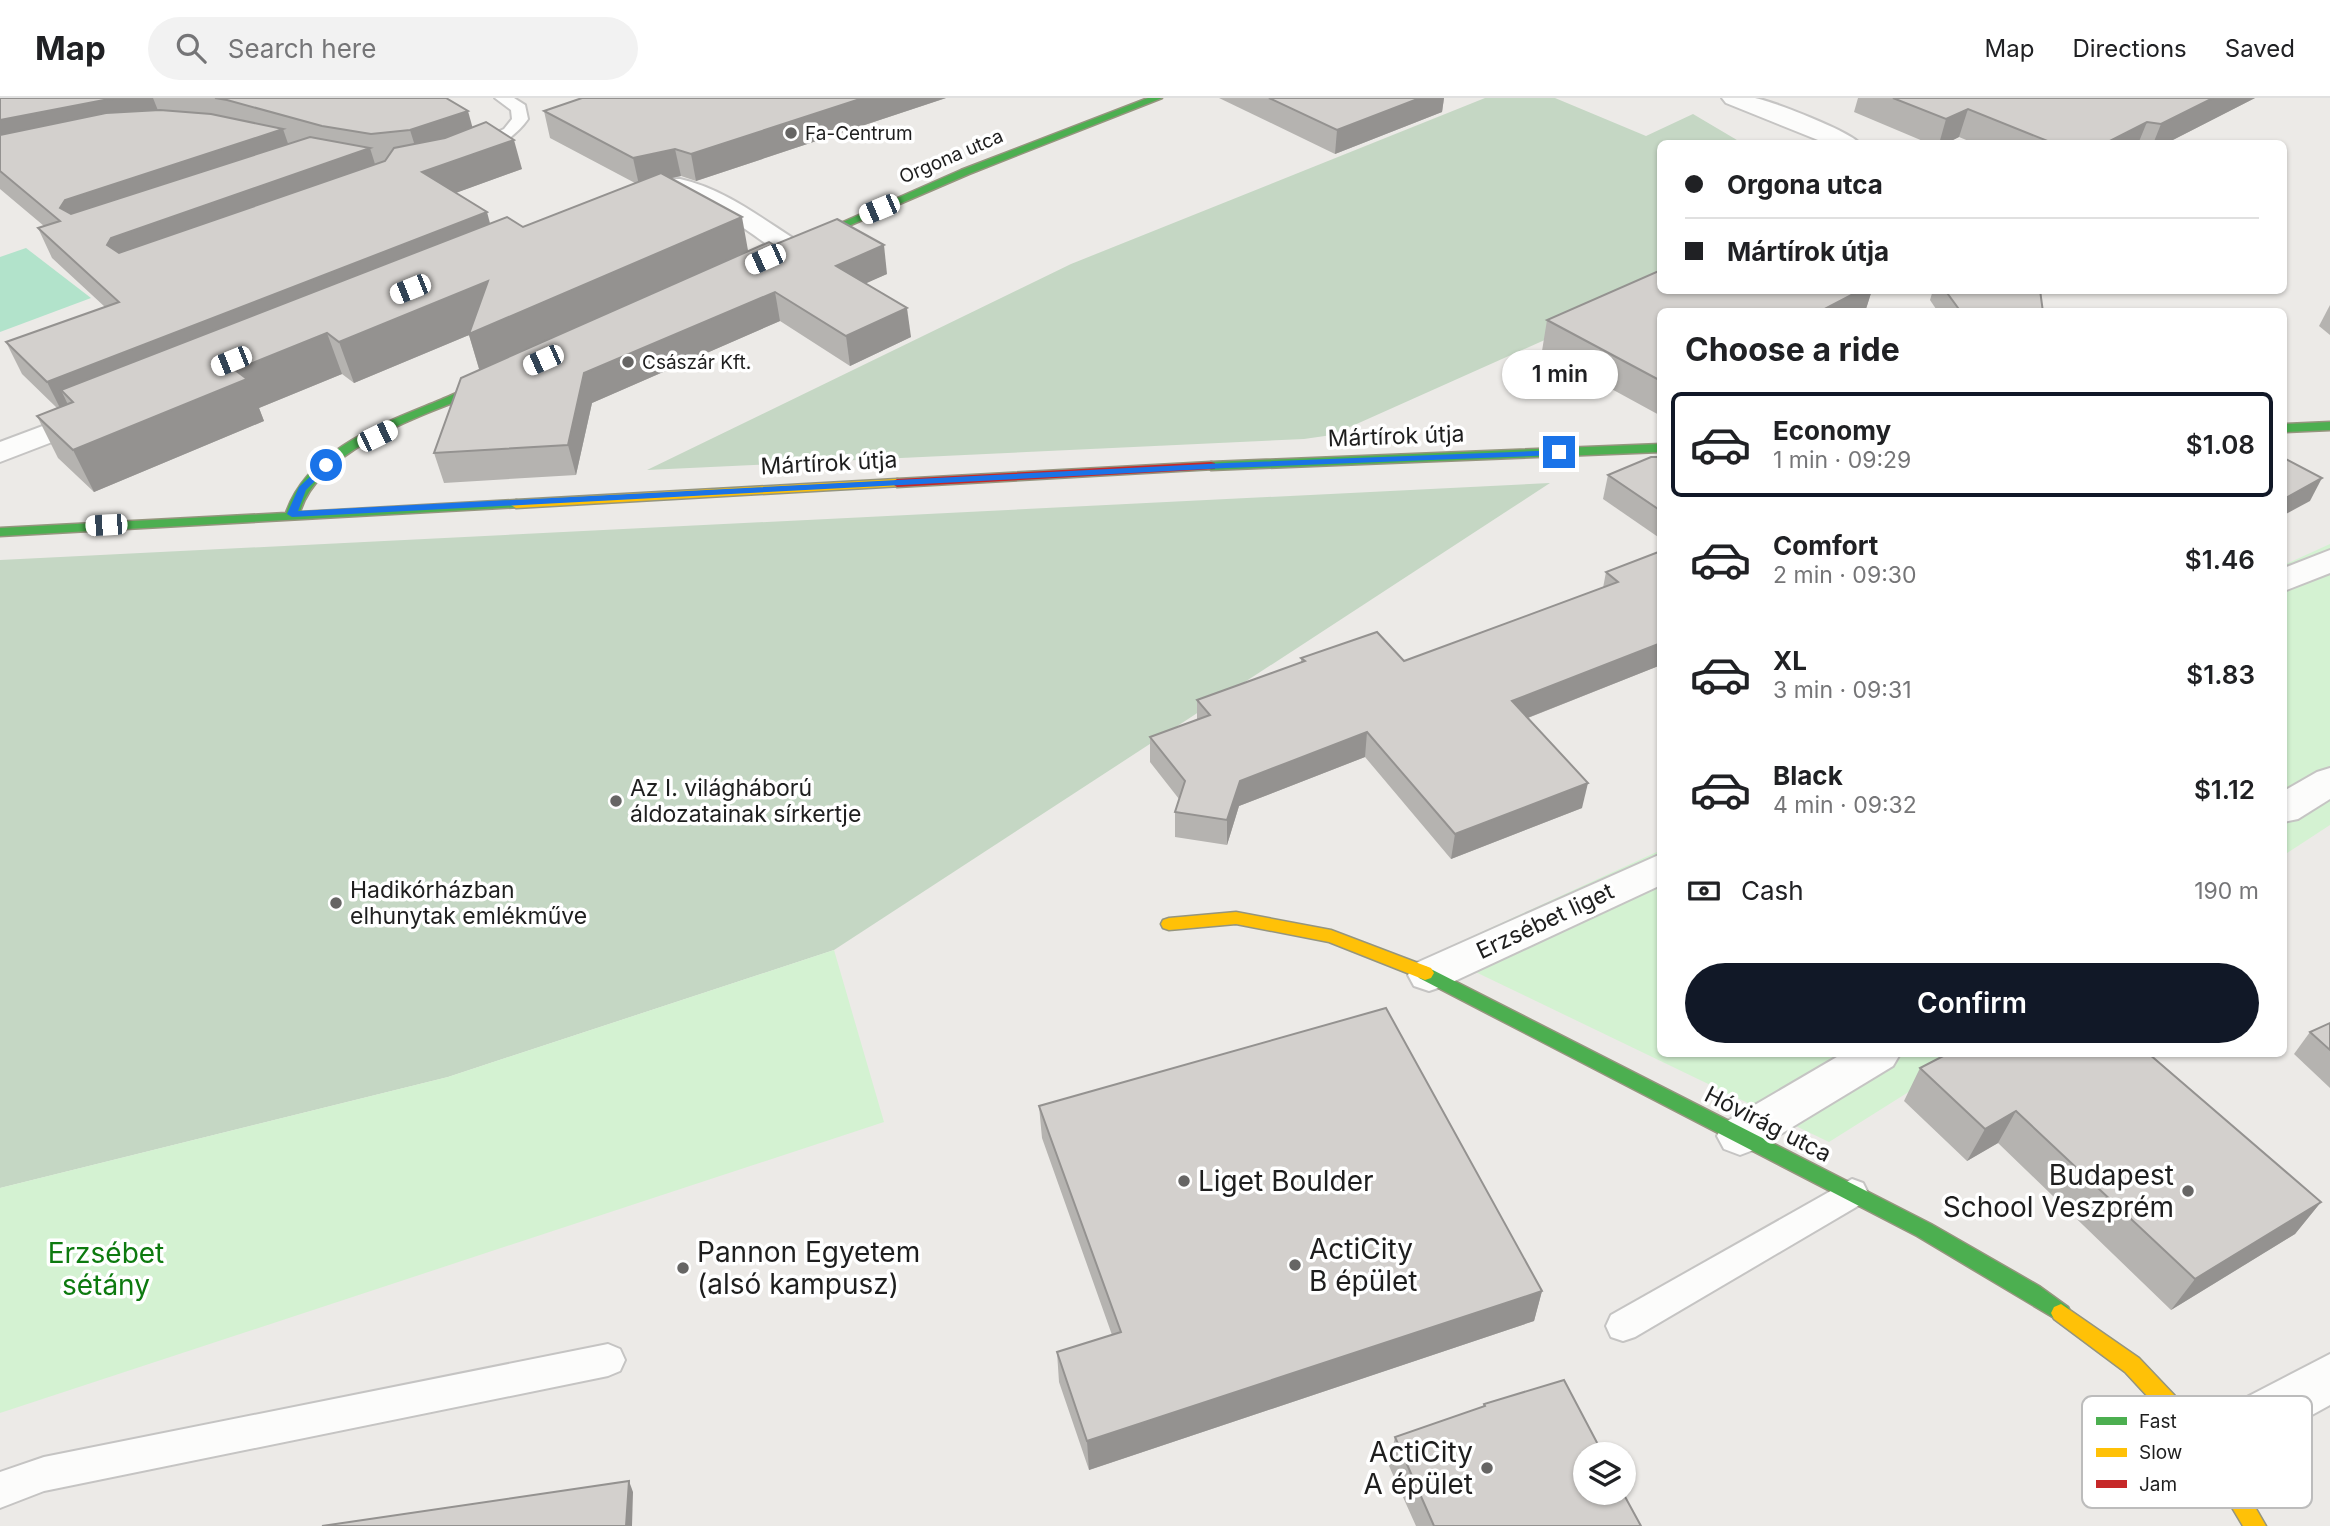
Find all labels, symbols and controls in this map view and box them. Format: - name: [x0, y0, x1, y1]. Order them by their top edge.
- search box: [148, 17, 638, 80]
- text: Map: [35, 28, 106, 68]
- icon: search: [172, 29, 210, 67]
- text: Search here: [228, 33, 376, 64]
- text: Map: [1985, 34, 2034, 63]
- text: Directions: [2072, 34, 2187, 63]
- text: Saved: [2225, 34, 2295, 63]
- place label: Fa-Centrum: [805, 122, 913, 145]
- street label: Orgona utca: [896, 124, 1007, 189]
- marker: Fa-Centrum: [783, 125, 799, 141]
- text: Orgona utca: [1727, 169, 1883, 200]
- car: [856, 191, 903, 227]
- text: Mártírok útja: [1727, 236, 1889, 267]
- car: [742, 241, 789, 277]
- car: [387, 271, 434, 307]
- text: Choose a ride: [1685, 330, 1900, 369]
- car: [520, 342, 567, 378]
- car: [208, 343, 255, 379]
- callout: 1 min: [1501, 350, 1617, 400]
- place label: Császár Kft.: [642, 351, 751, 374]
- marker: Császár Kft.: [620, 354, 636, 370]
- text: 1 min: [1532, 360, 1588, 388]
- icon: car: [1689, 413, 1752, 476]
- text: Economy: [1773, 415, 1891, 446]
- car: [354, 417, 401, 455]
- street label: Mártírok útja: [1327, 420, 1465, 452]
- text: $1.08: [2186, 429, 2255, 460]
- route end: [1543, 436, 1575, 468]
- street label: Mártírok útja: [760, 445, 898, 481]
- text: 1 min · 09:29: [1773, 446, 1911, 474]
- route start: [310, 449, 342, 481]
- car: [85, 513, 128, 537]
- icon: car: [1689, 528, 1752, 591]
- text: Comfort: [1773, 530, 1878, 561]
- text: $1.46: [2185, 544, 2255, 575]
- text: 2 min · 09:30: [1773, 561, 1916, 589]
- icon: car: [1689, 643, 1752, 706]
- text: XL: [1773, 645, 1807, 676]
- text: $1.83: [2186, 659, 2255, 690]
- text: 3 min · 09:31: [1773, 676, 1912, 704]
- icon: car: [1689, 758, 1752, 821]
- text: Black: [1773, 760, 1843, 791]
- place label: Az I. világháború áldozatainak sírkertje: [630, 774, 861, 828]
- text: $1.12: [2194, 774, 2255, 805]
- text: 4 min · 09:32: [1773, 791, 1917, 819]
- marker: Az I. világháború áldozatainak sírkertje: [608, 793, 624, 809]
- icon: cash: [1685, 872, 1723, 910]
- text: Cash: [1741, 875, 1804, 906]
- place label: Hadikórházban elhunytak emlékműve: [350, 876, 587, 930]
- street label: Erzsébet liget: [1472, 877, 1619, 965]
- text: 190 m: [2194, 877, 2259, 905]
- marker: Hadikórházban elhunytak emlékműve: [328, 895, 344, 911]
- button: Confirm: [1685, 963, 2259, 1043]
- street label: Hóvirág utca: [1700, 1080, 1836, 1168]
- place label: Budapest School Veszprém: [1943, 1158, 2174, 1224]
- place label: Liget Boulder: [1198, 1164, 1374, 1198]
- marker: Liget Boulder: [1176, 1173, 1192, 1189]
- marker: Budapest School Veszprém: [2180, 1183, 2196, 1199]
- place label: ActiCity B épület: [1309, 1232, 1418, 1298]
- place label: Pannon Egyetem (alsó kampusz): [697, 1235, 920, 1301]
- park label: Erzsébet sétány: [48, 1236, 164, 1302]
- marker: ActiCity B épület: [1287, 1257, 1303, 1273]
- marker: Pannon Egyetem (alsó kampusz): [675, 1260, 691, 1276]
- legend: [2082, 1396, 2312, 1508]
- text: Fast: [2139, 1410, 2177, 1433]
- place label: ActiCity A épület: [1364, 1435, 1473, 1501]
- text: Slow: [2139, 1441, 2182, 1464]
- map controls: [1573, 1442, 1636, 1505]
- button: layers: [1573, 1442, 1636, 1505]
- marker: ActiCity A épület: [1479, 1460, 1495, 1476]
- text: Jam: [2139, 1473, 2177, 1496]

